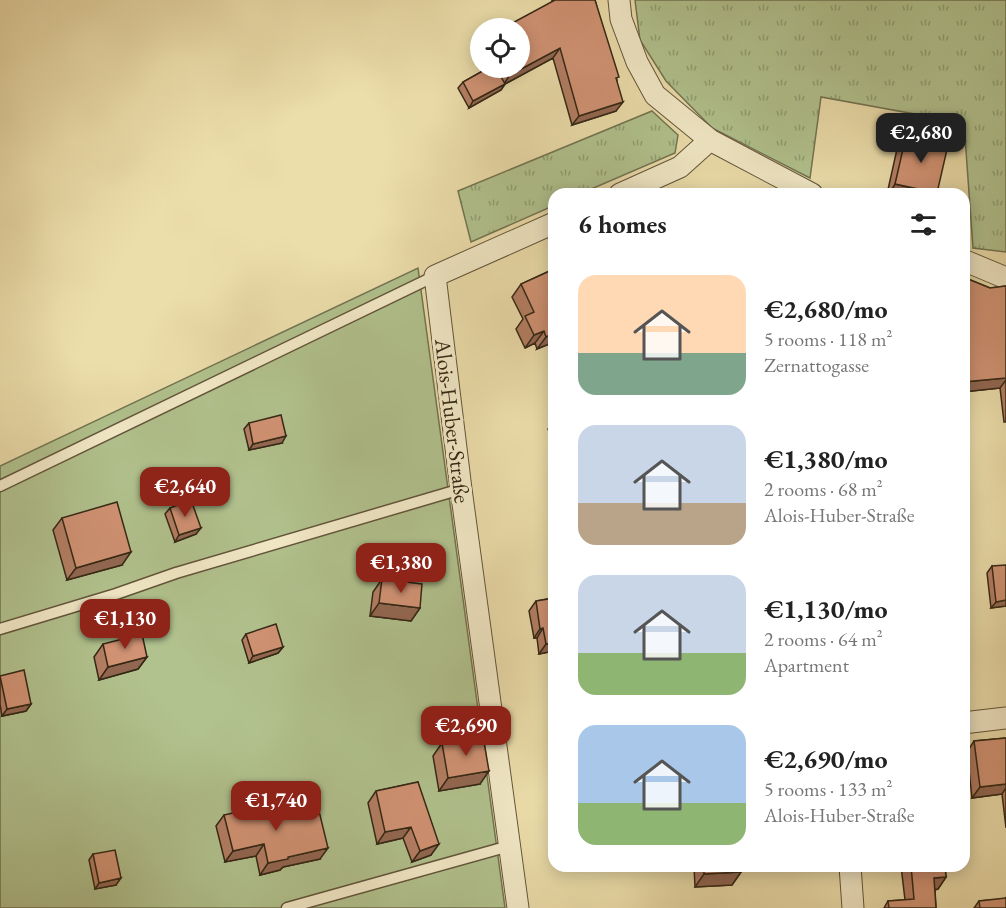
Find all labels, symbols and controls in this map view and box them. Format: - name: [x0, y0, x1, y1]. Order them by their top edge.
- map controls: [470, 18, 530, 78]
- button: locate: [470, 18, 530, 78]
- pin: €2,680: [872, 113, 970, 164]
- text: €2,680: [890, 119, 952, 145]
- text: 6 homes: [578, 207, 667, 241]
- icon: filters: [907, 208, 940, 241]
- text: €2,680/mo: [764, 292, 888, 326]
- icon: home: [626, 299, 698, 371]
- text: 5 rooms · 118 m²: [764, 326, 892, 352]
- street label: Alois-Huber-Straße: [428, 336, 477, 505]
- text: Zernattogasse: [764, 352, 869, 378]
- text: €1,380/mo: [764, 442, 888, 476]
- icon: home: [626, 449, 698, 521]
- pin: €2,640: [136, 467, 234, 518]
- text: €2,640: [154, 473, 216, 499]
- text: 2 rooms · 68 m²: [764, 476, 883, 502]
- text: Alois-Huber-Straße: [764, 502, 915, 528]
- pin: €1,380: [352, 543, 450, 594]
- text: €1,380: [370, 549, 432, 575]
- text: €1,130/mo: [764, 592, 888, 626]
- pin: €1,130: [76, 599, 174, 650]
- icon: home: [626, 599, 698, 671]
- text: €1,130: [94, 605, 156, 631]
- text: 2 rooms · 64 m²: [764, 626, 883, 652]
- text: Apartment: [764, 652, 849, 678]
- pin: €2,690: [417, 706, 515, 757]
- text: €2,690: [435, 712, 497, 738]
- text: €2,690/mo: [764, 742, 888, 776]
- icon: home: [626, 749, 698, 821]
- text: 5 rooms · 133 m²: [764, 776, 892, 802]
- pin: €1,740: [227, 781, 325, 832]
- text: €1,740: [245, 787, 307, 813]
- text: Alois-Huber-Straße: [764, 802, 915, 828]

